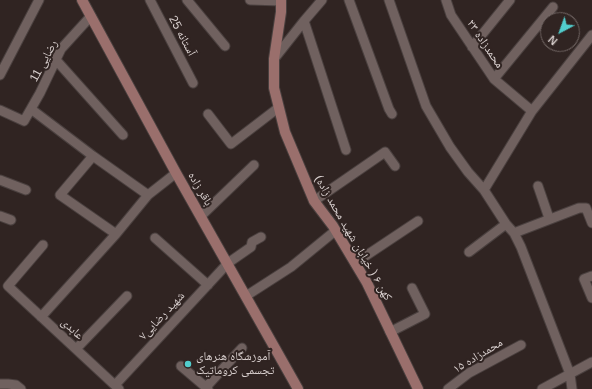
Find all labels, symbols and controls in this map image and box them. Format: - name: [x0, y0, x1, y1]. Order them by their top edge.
- north arrow: [540, 12, 580, 52]
- street label: آستانه 25: [165, 13, 199, 59]
- street label: محمدزاده ۲۳: [463, 17, 507, 71]
- text: N: [546, 33, 560, 47]
- street label: رضایی 11: [27, 38, 61, 84]
- street label: باقر زاده: [185, 169, 215, 209]
- street label: کهن ۶ ( خیابان شهید محمد زاده): [311, 173, 395, 303]
- street label: شهید رضایی۷: [136, 289, 188, 343]
- street label: عابدی: [58, 315, 86, 343]
- street label: محمدزاده ۱۵: [450, 336, 506, 376]
- place label: آموزشگاه هنرهای تجسمی کروماتیک: [196, 350, 274, 378]
- marker: آموزشگاه هنرهای تجسمی کروماتیک: [183, 359, 193, 369]

